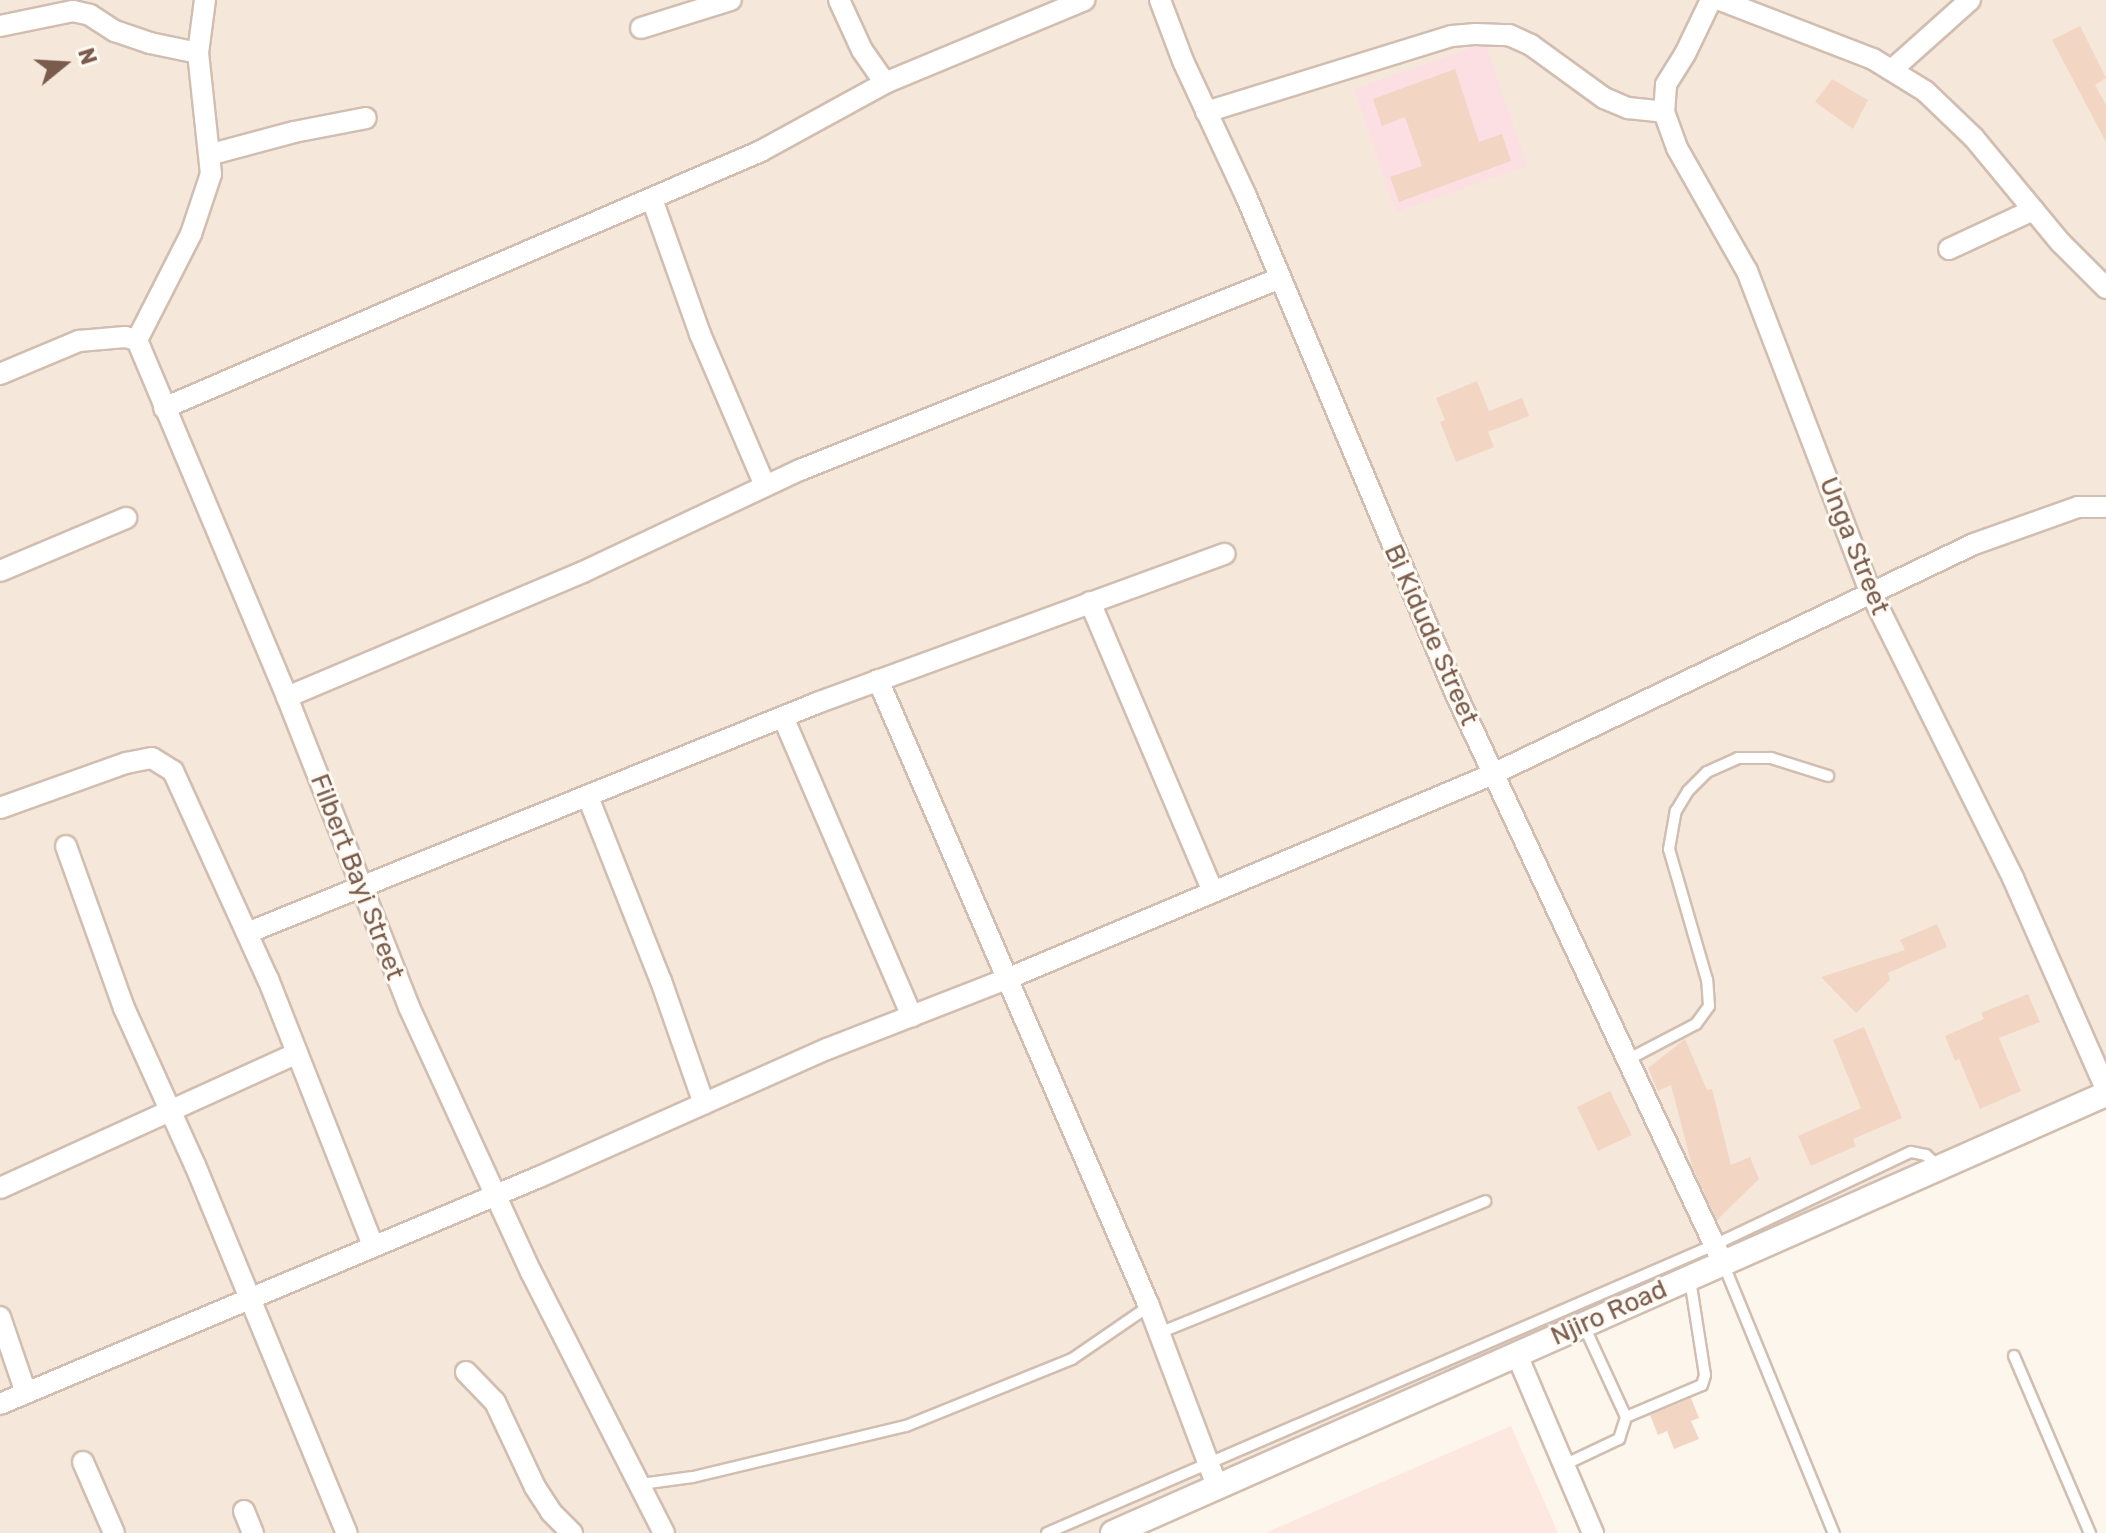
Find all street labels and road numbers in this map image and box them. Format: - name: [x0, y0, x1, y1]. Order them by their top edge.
- street label: Unga Street: [1812, 473, 1896, 619]
- street label: Bi Kidude Street: [1377, 540, 1485, 730]
- street label: Filbert Bayi Street: [303, 770, 411, 984]
- street label: Njiro Road: [1546, 1274, 1672, 1352]

